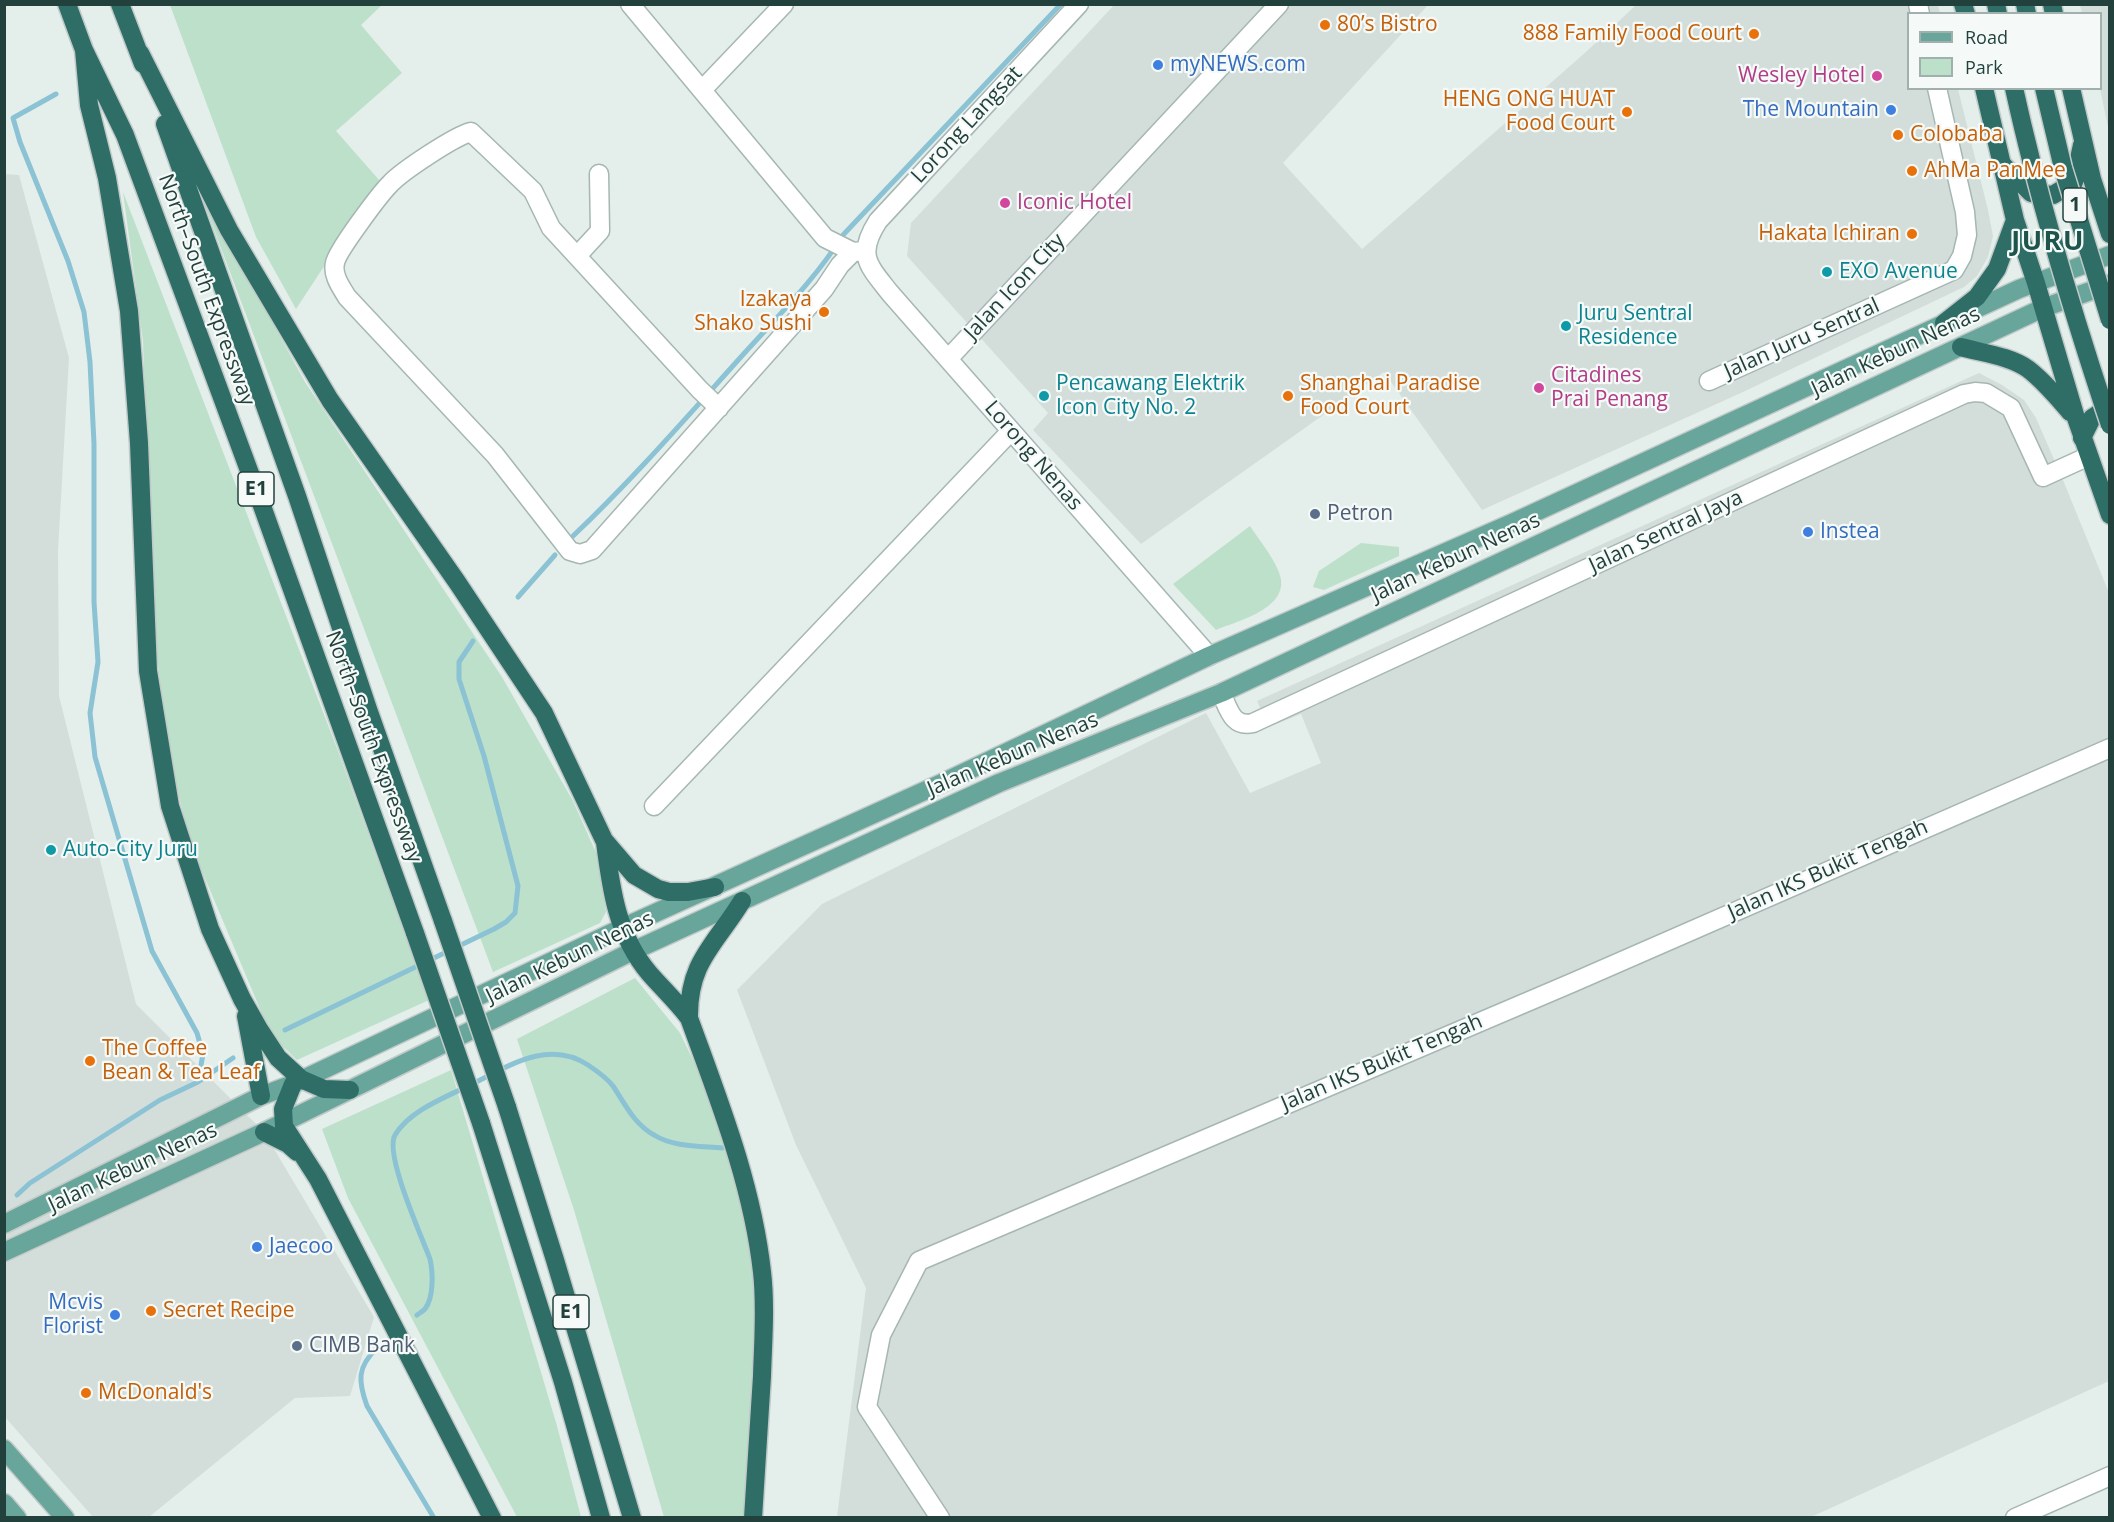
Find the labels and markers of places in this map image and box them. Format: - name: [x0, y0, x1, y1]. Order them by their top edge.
- place label: 80’s Bistro: [1337, 12, 1438, 38]
- marker: 80’s Bistro: [1318, 18, 1332, 32]
- place label: 888 Family Food Court: [1523, 21, 1742, 47]
- marker: 888 Family Food Court: [1747, 27, 1761, 41]
- place label: myNEWS.com: [1170, 52, 1306, 78]
- marker: myNEWS.com: [1151, 58, 1165, 72]
- place label: Wesley Hotel: [1738, 63, 1865, 89]
- marker: Wesley Hotel: [1870, 69, 1884, 83]
- place label: HENG ONG HUAT Food Court: [1443, 87, 1615, 137]
- place label: The Mountain: [1743, 97, 1879, 123]
- marker: The Mountain: [1884, 103, 1898, 117]
- marker: HENG ONG HUAT Food Court: [1620, 105, 1634, 119]
- place label: Colobaba: [1910, 122, 2003, 148]
- marker: Colobaba: [1891, 128, 1905, 142]
- place label: AhMa PanMee: [1924, 158, 2066, 184]
- marker: AhMa PanMee: [1905, 164, 1919, 178]
- place label: Iconic Hotel: [1017, 190, 1132, 216]
- marker: Iconic Hotel: [998, 196, 1012, 210]
- place label: Hakata Ichiran: [1758, 221, 1900, 247]
- marker: Hakata Ichiran: [1905, 227, 1919, 241]
- place label: EXO Avenue: [1839, 259, 1958, 285]
- marker: EXO Avenue: [1820, 265, 1834, 279]
- place label: Izakaya Shako Sushi: [694, 287, 812, 337]
- place label: Juru Sentral Residence: [1578, 301, 1693, 351]
- marker: Izakaya Shako Sushi: [817, 305, 831, 319]
- marker: Juru Sentral Residence: [1559, 319, 1573, 333]
- place label: Citadines Prai Penang: [1551, 363, 1668, 413]
- place label: Pencawang Elektrik Icon City No. 2: [1056, 371, 1245, 421]
- place label: Shanghai Paradise Food Court: [1300, 371, 1480, 421]
- marker: Citadines Prai Penang: [1532, 381, 1546, 395]
- marker: Pencawang Elektrik Icon City No. 2: [1037, 389, 1051, 403]
- marker: Shanghai Paradise Food Court: [1281, 389, 1295, 403]
- place label: Petron: [1327, 501, 1393, 527]
- marker: Petron: [1308, 507, 1322, 521]
- place label: Instea: [1820, 519, 1880, 545]
- marker: Instea: [1801, 525, 1815, 539]
- place label: Auto-City Juru: [63, 837, 198, 863]
- marker: Auto-City Juru: [44, 843, 58, 857]
- place label: The Coffee Bean & Tea Leaf: [102, 1036, 260, 1086]
- marker: The Coffee Bean & Tea Leaf: [83, 1054, 97, 1068]
- place label: Jaecoo: [269, 1234, 333, 1260]
- marker: Jaecoo: [250, 1240, 264, 1254]
- place label: Mcvis Florist: [43, 1290, 103, 1340]
- place label: Secret Recipe: [163, 1298, 294, 1324]
- marker: Secret Recipe: [144, 1304, 158, 1318]
- marker: Mcvis Florist: [108, 1308, 122, 1322]
- place label: CIMB Bank: [309, 1333, 415, 1359]
- marker: CIMB Bank: [290, 1339, 304, 1353]
- place label: McDonald's: [98, 1380, 212, 1406]
- marker: McDonald's: [79, 1386, 93, 1400]

